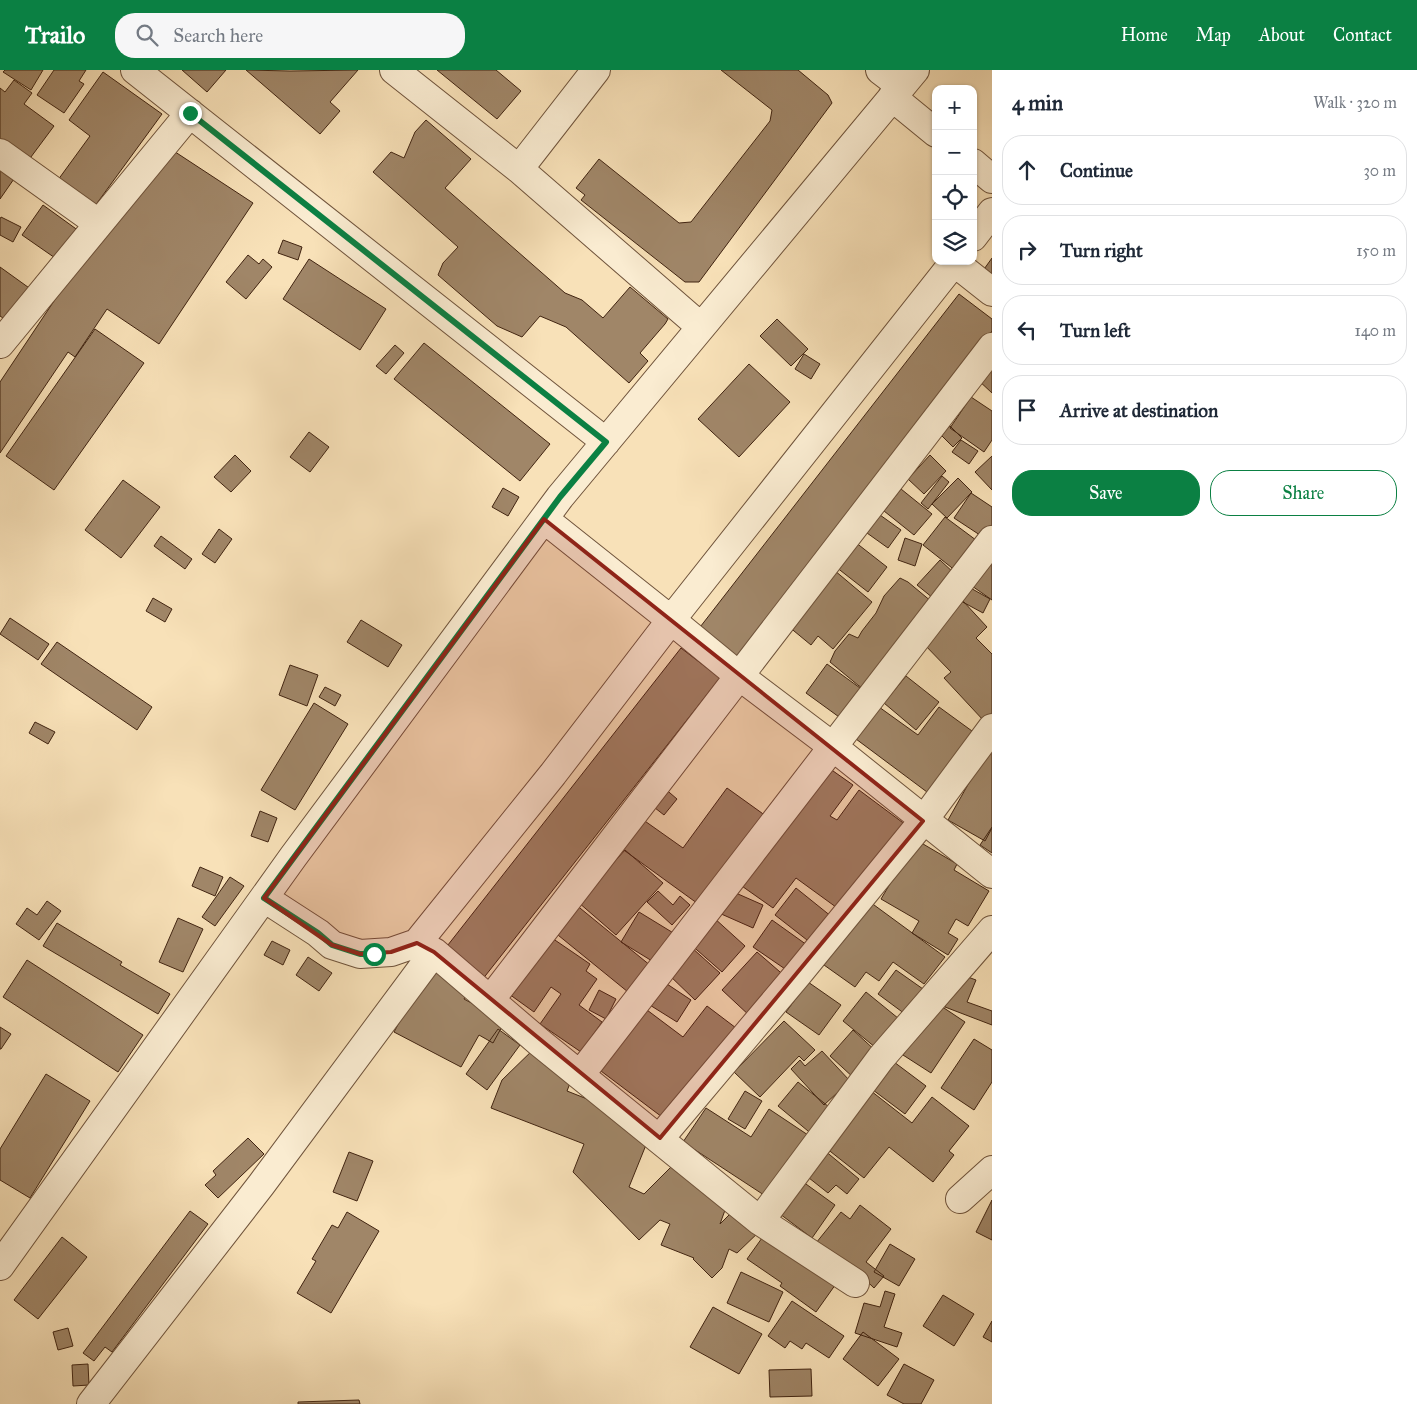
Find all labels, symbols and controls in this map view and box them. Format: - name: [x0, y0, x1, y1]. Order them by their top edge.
- search box: [115, 13, 465, 58]
- text: Trailo: [25, 20, 85, 50]
- icon: search: [133, 21, 161, 49]
- text: Search here: [173, 24, 263, 47]
- text: Home: [1121, 24, 1168, 46]
- text: Map: [1196, 24, 1231, 46]
- text: About: [1259, 24, 1305, 46]
- text: Contact: [1333, 24, 1392, 46]
- map controls: [932, 85, 977, 265]
- button: +: [932, 85, 977, 130]
- text: 4 min: [1012, 90, 1063, 116]
- text: Walk · 320 m: [1313, 93, 1397, 112]
- route end: [179, 102, 202, 125]
- button: −: [932, 130, 977, 175]
- icon: ahead: [1013, 156, 1041, 184]
- text: Continue: [1060, 159, 1133, 182]
- text: 30 m: [1363, 161, 1396, 180]
- button: locate: [932, 175, 977, 220]
- button: layers: [932, 220, 977, 265]
- icon: right: [1013, 236, 1041, 264]
- text: Turn right: [1060, 239, 1143, 262]
- text: 150 m: [1356, 241, 1396, 260]
- icon: left: [1013, 316, 1041, 344]
- text: Turn left: [1060, 319, 1130, 342]
- text: 140 m: [1355, 321, 1396, 340]
- icon: arrive: [1013, 396, 1041, 424]
- text: Arrive at destination: [1060, 399, 1218, 422]
- button: Save: [1012, 470, 1200, 516]
- button: Share: [1210, 470, 1397, 516]
- route start: [363, 943, 386, 966]

